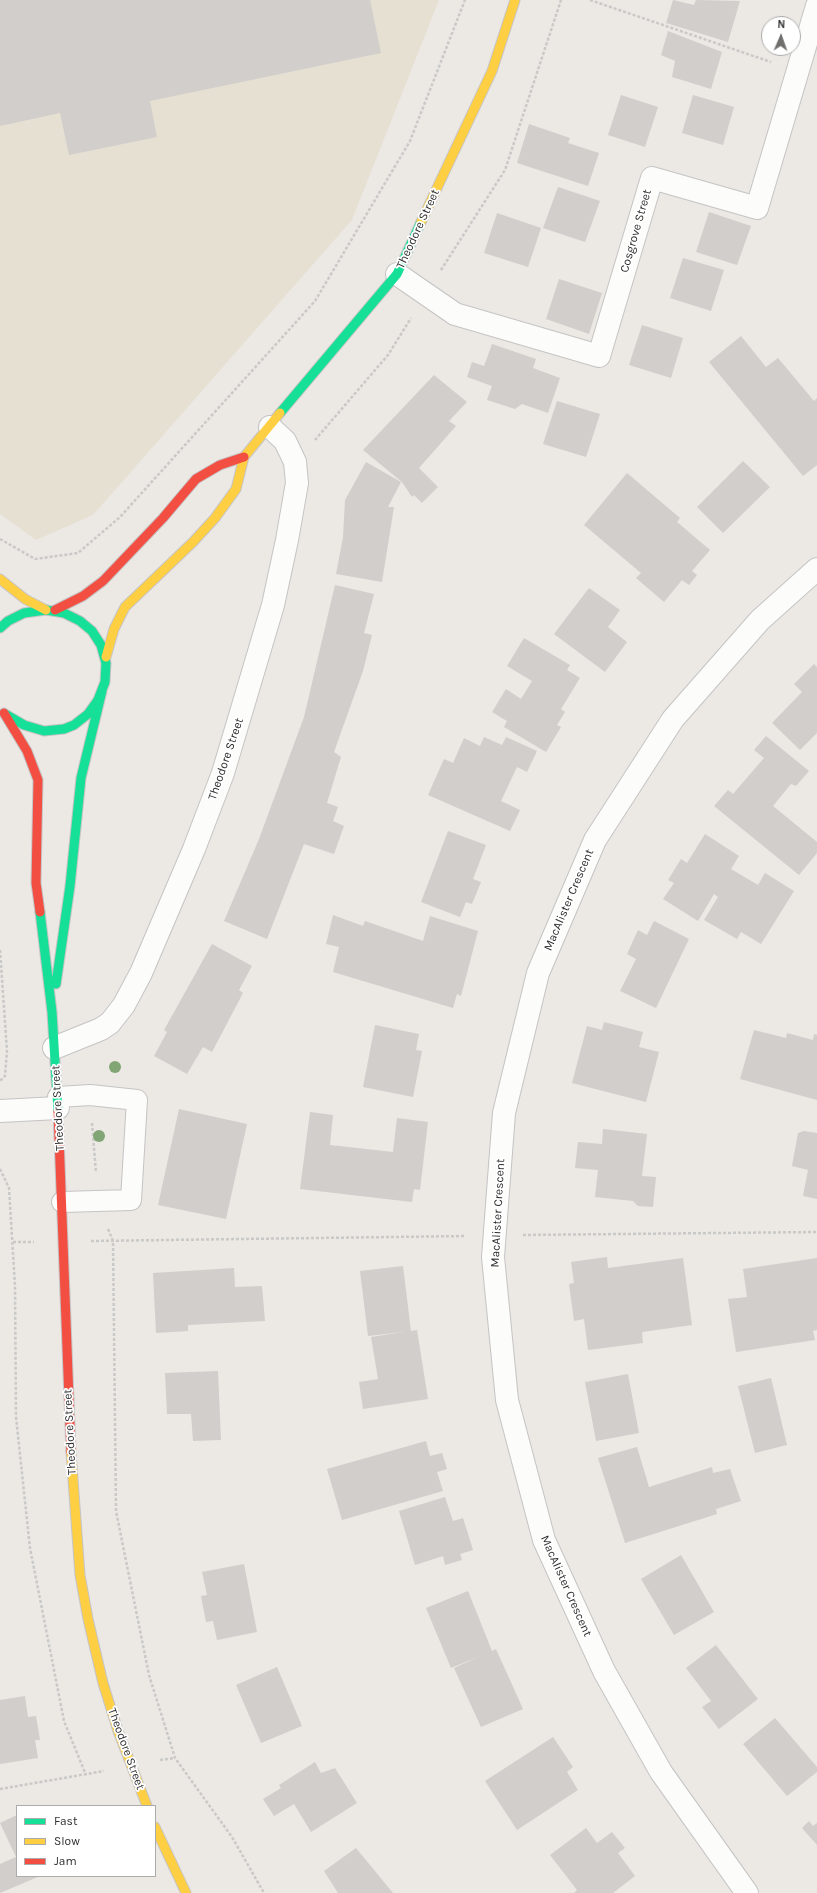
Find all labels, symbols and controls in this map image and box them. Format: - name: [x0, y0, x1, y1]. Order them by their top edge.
- north arrow: [761, 16, 801, 56]
- text: N: [777, 18, 786, 31]
- street label: Theodore Street: [393, 187, 443, 271]
- street label: Cosgrove Street: [617, 188, 655, 274]
- street label: Theodore Street: [205, 716, 247, 802]
- street label: MacAlister Crescent: [541, 847, 597, 953]
- street label: Theodore Street: [49, 1065, 67, 1151]
- street label: MacAlister Crescent: [488, 1158, 508, 1268]
- street label: Theodore Street: [61, 1389, 79, 1475]
- street label: MacAlister Crescent: [537, 1533, 595, 1639]
- street label: Theodore Street: [105, 1706, 147, 1792]
- legend: [16, 1805, 156, 1877]
- text: Fast: [54, 1814, 77, 1828]
- text: Slow: [54, 1834, 80, 1848]
- text: Jam: [54, 1854, 77, 1868]

